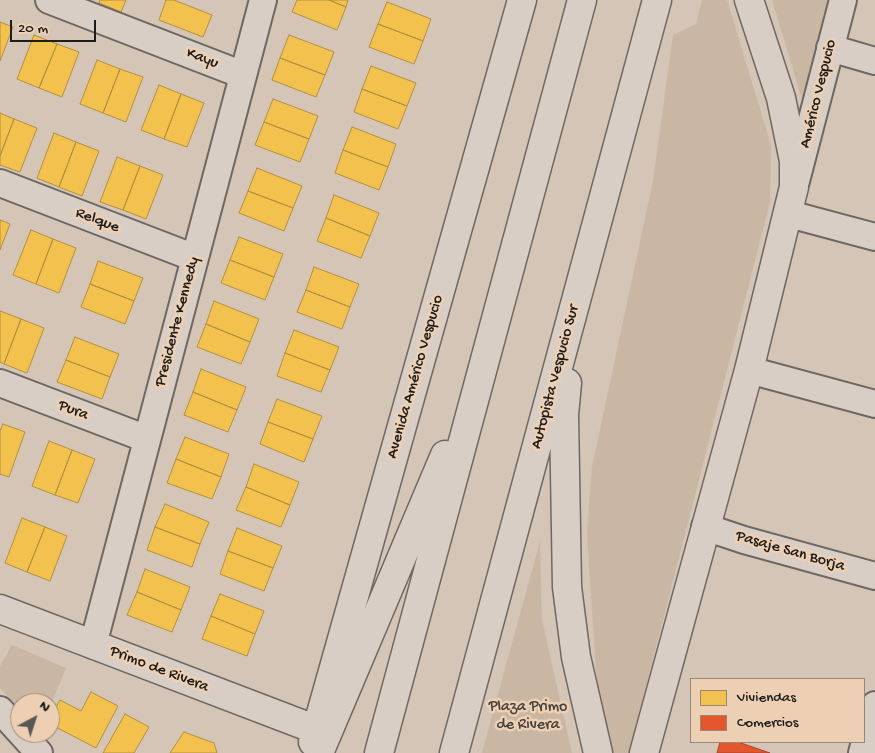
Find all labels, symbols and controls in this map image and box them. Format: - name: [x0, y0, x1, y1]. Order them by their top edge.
- scale bar: [12, 10, 99, 42]
- text: 20 m: [18, 20, 48, 38]
- street label: Américo Vespucio: [796, 38, 842, 150]
- street label: Kayu: [183, 44, 221, 74]
- street label: Relque: [72, 204, 122, 238]
- street label: Presidente Kennedy: [151, 255, 205, 389]
- street label: Avenida Américo Vespucio: [383, 293, 449, 461]
- street label: Autopista Vespucio Sur: [528, 303, 584, 451]
- street label: Pura: [55, 397, 91, 425]
- street label: Pasaje San Borja: [733, 527, 847, 577]
- street label: Primo de Rivera: [107, 642, 211, 698]
- legend: [690, 678, 865, 743]
- text: Viviendas: [737, 689, 796, 707]
- north arrow: [10, 693, 60, 743]
- text: N: [35, 697, 53, 716]
- park label: Plaza Primo de Rivera: [489, 698, 567, 736]
- text: Comercios: [737, 714, 798, 732]

